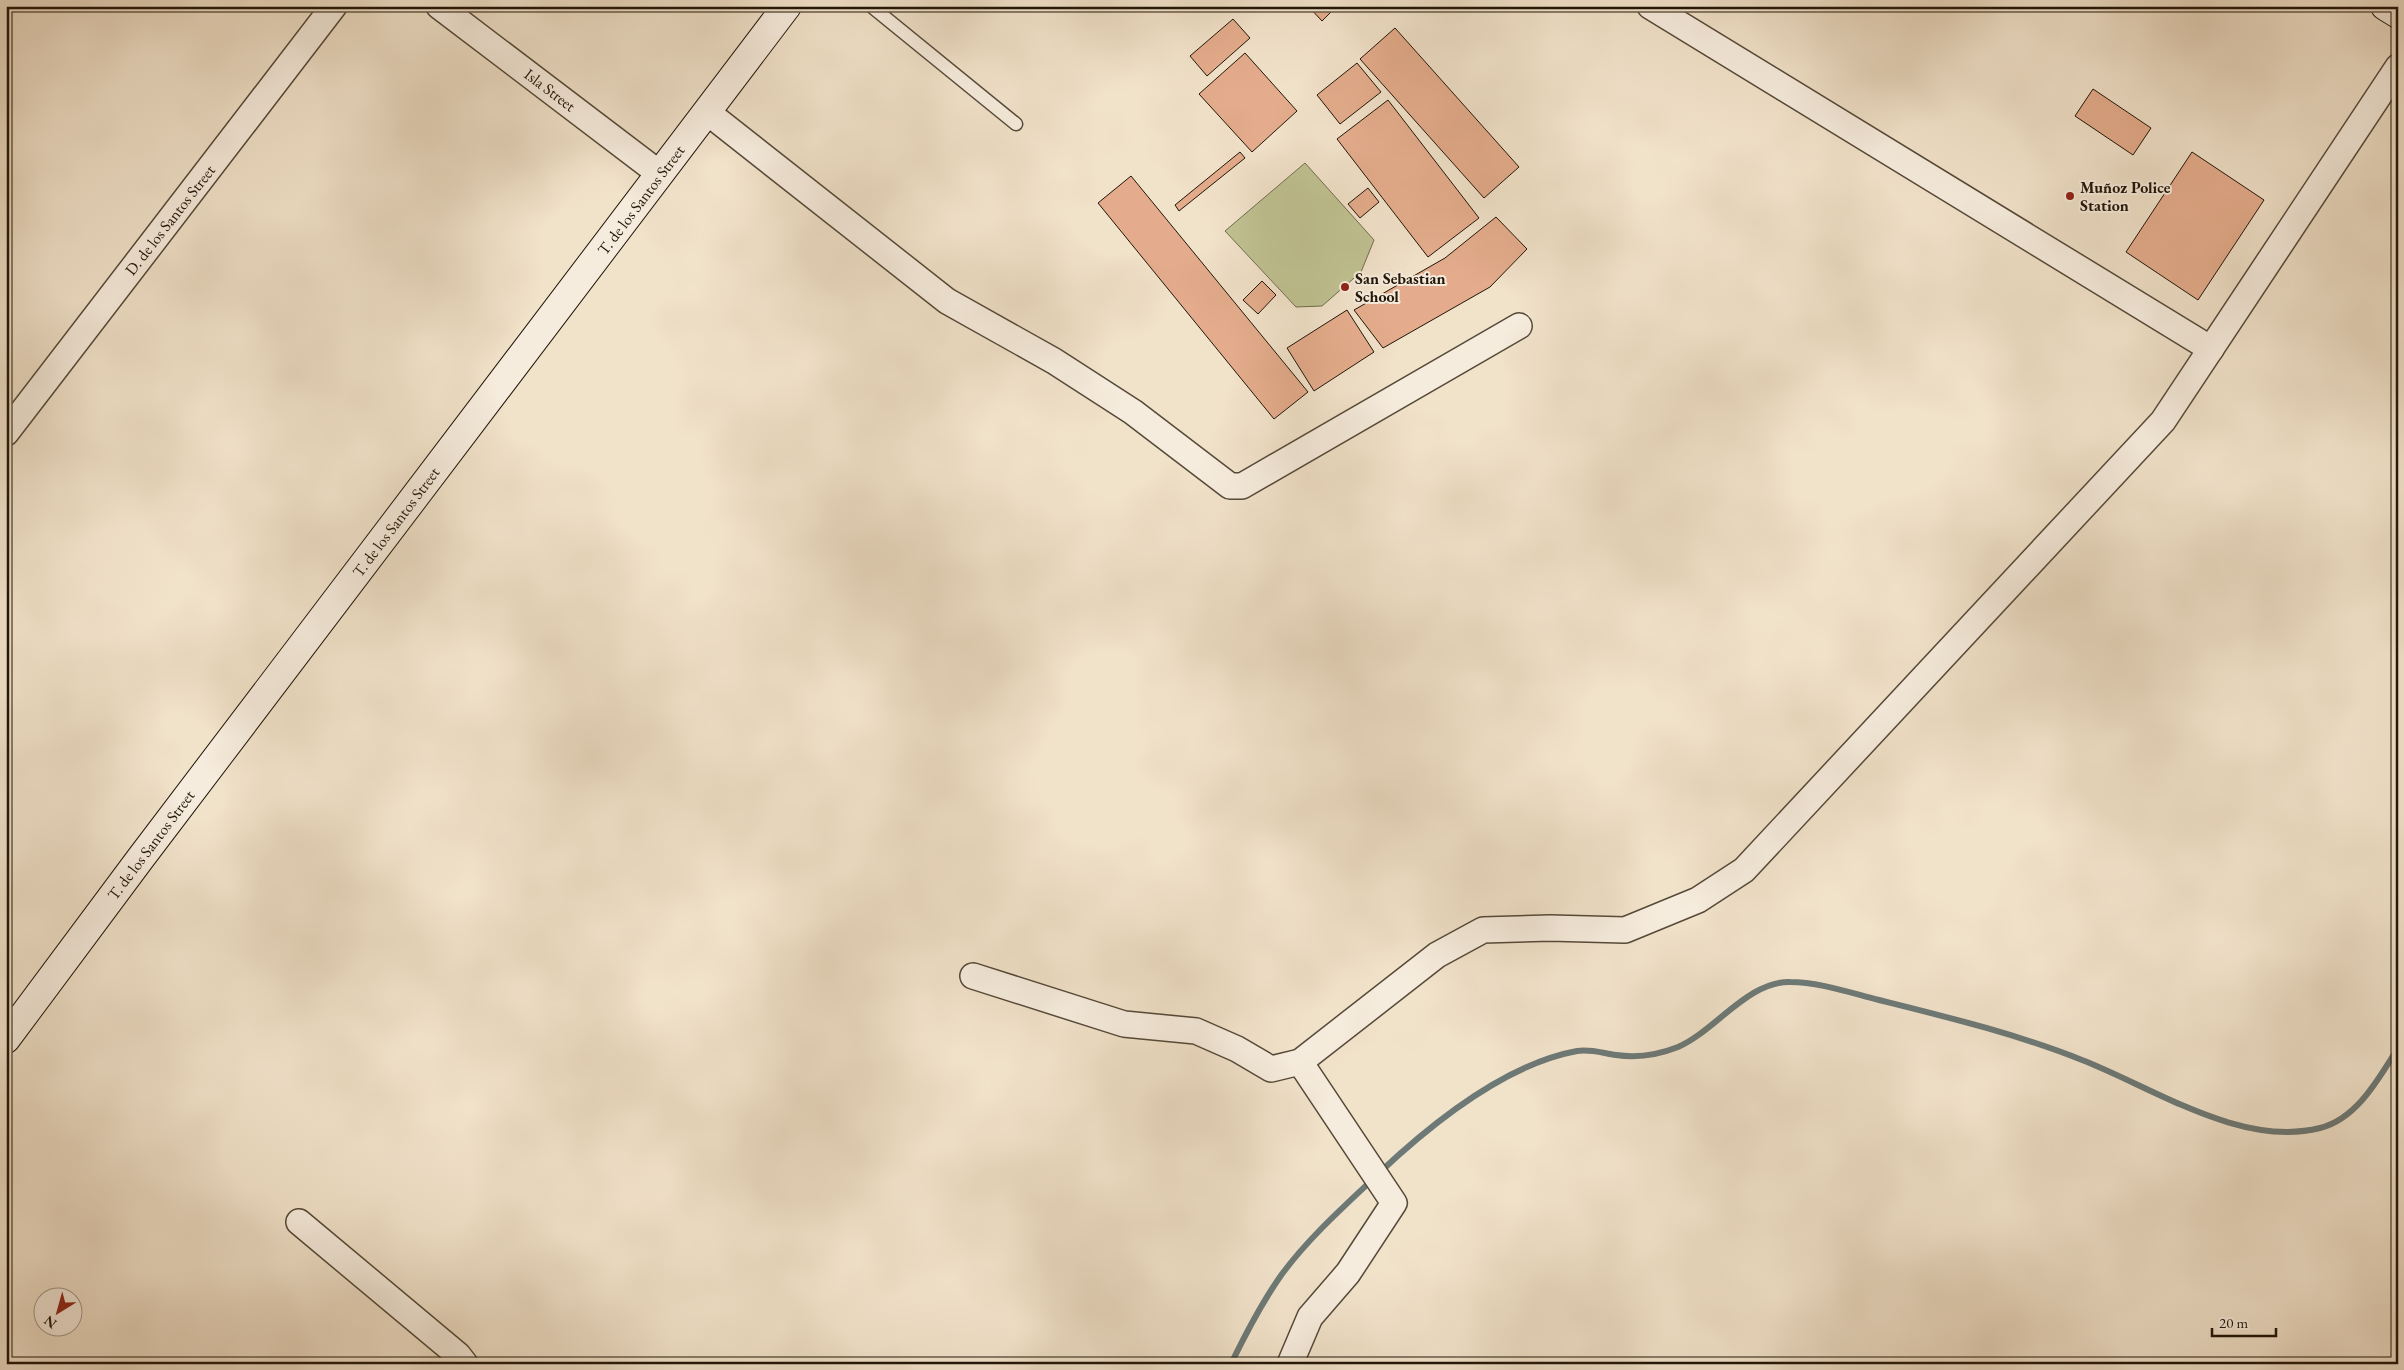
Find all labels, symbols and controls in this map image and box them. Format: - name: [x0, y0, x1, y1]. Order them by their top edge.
- street label: Isla Street: [520, 64, 580, 116]
- street label: T. de los Santos Street: [593, 141, 689, 259]
- street label: D. de los Santos Street: [120, 160, 220, 280]
- place label: Muñoz Police Station: [2080, 177, 2171, 216]
- marker: Muñoz Police Station: [2064, 190, 2076, 202]
- place label: San Sebastian School: [1355, 268, 1446, 307]
- marker: San Sebastian School: [1339, 281, 1351, 293]
- street label: T. de los Santos Street: [348, 463, 444, 581]
- street label: T. de los Santos Street: [103, 786, 199, 904]
- north arrow: [32, 1288, 82, 1338]
- scale bar: [2212, 1305, 2275, 1337]
- text: N: [40, 1311, 60, 1333]
- text: 20 m: [2219, 1313, 2248, 1332]

